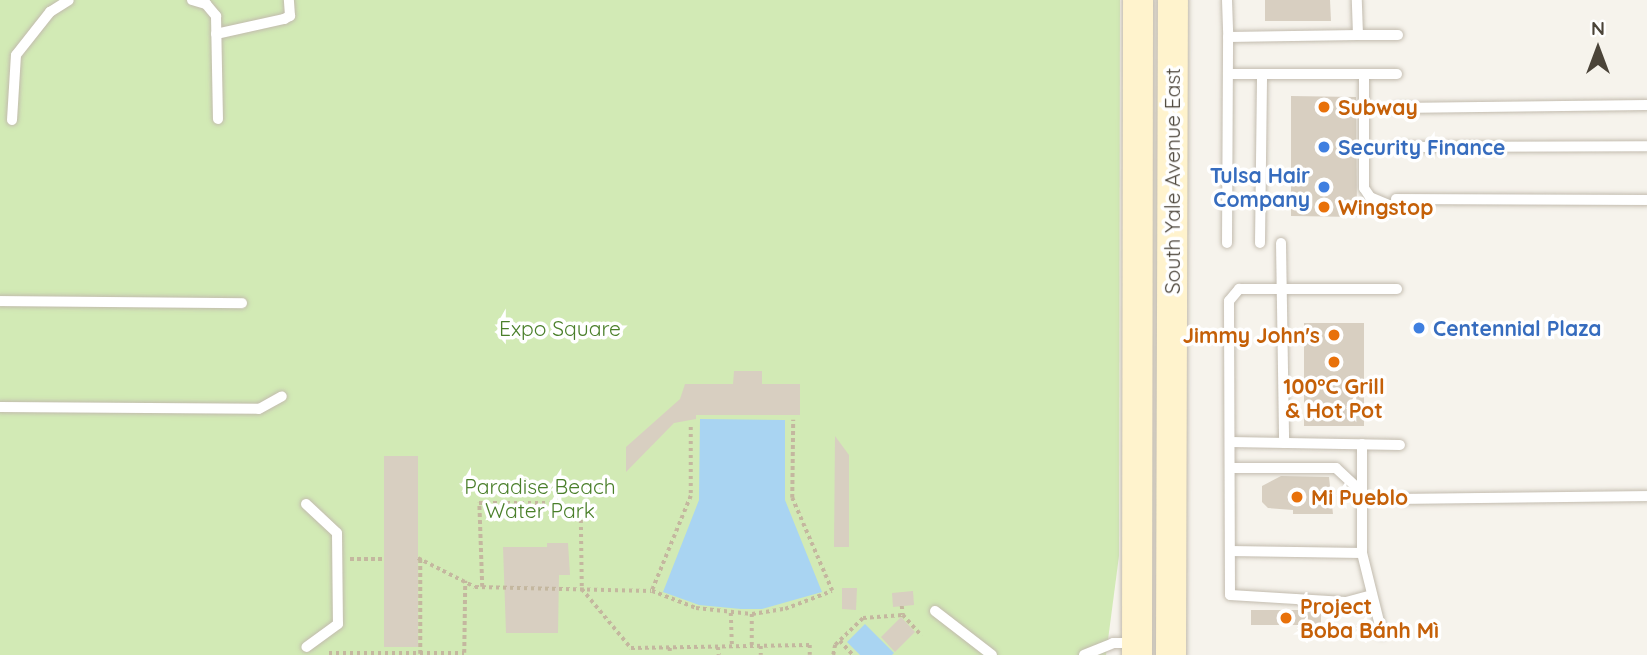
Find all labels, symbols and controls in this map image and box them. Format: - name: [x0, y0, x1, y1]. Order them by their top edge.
- north arrow: [1563, 14, 1633, 84]
- text: N: [1591, 16, 1605, 40]
- street label: South Yale Avenue East: [1159, 68, 1185, 294]
- place label: Subway: [1338, 94, 1418, 120]
- marker: Subway: [1316, 99, 1332, 115]
- place label: Security Finance: [1338, 134, 1505, 160]
- marker: Security Finance: [1316, 139, 1332, 155]
- place label: Tulsa Hair Company: [1210, 162, 1310, 212]
- marker: Tulsa Hair Company: [1316, 179, 1332, 195]
- place label: Wingstop: [1338, 194, 1433, 220]
- marker: Wingstop: [1316, 199, 1332, 215]
- park label: Expo Square: [499, 315, 621, 341]
- place label: Centennial Plaza: [1433, 315, 1602, 341]
- marker: Centennial Plaza: [1411, 320, 1427, 336]
- place label: Jimmy John's: [1183, 322, 1320, 348]
- marker: Jimmy John's: [1326, 327, 1342, 343]
- marker: 100°C Grill & Hot Pot: [1326, 354, 1342, 370]
- place label: 100°C Grill & Hot Pot: [1283, 373, 1385, 423]
- park label: Paradise Beach Water Park: [464, 473, 616, 523]
- place label: Mi Pueblo: [1311, 484, 1408, 510]
- marker: Mi Pueblo: [1289, 489, 1305, 505]
- place label: Project Boba Bánh Mì: [1300, 593, 1439, 643]
- marker: Project Boba Bánh Mì: [1278, 610, 1294, 626]

